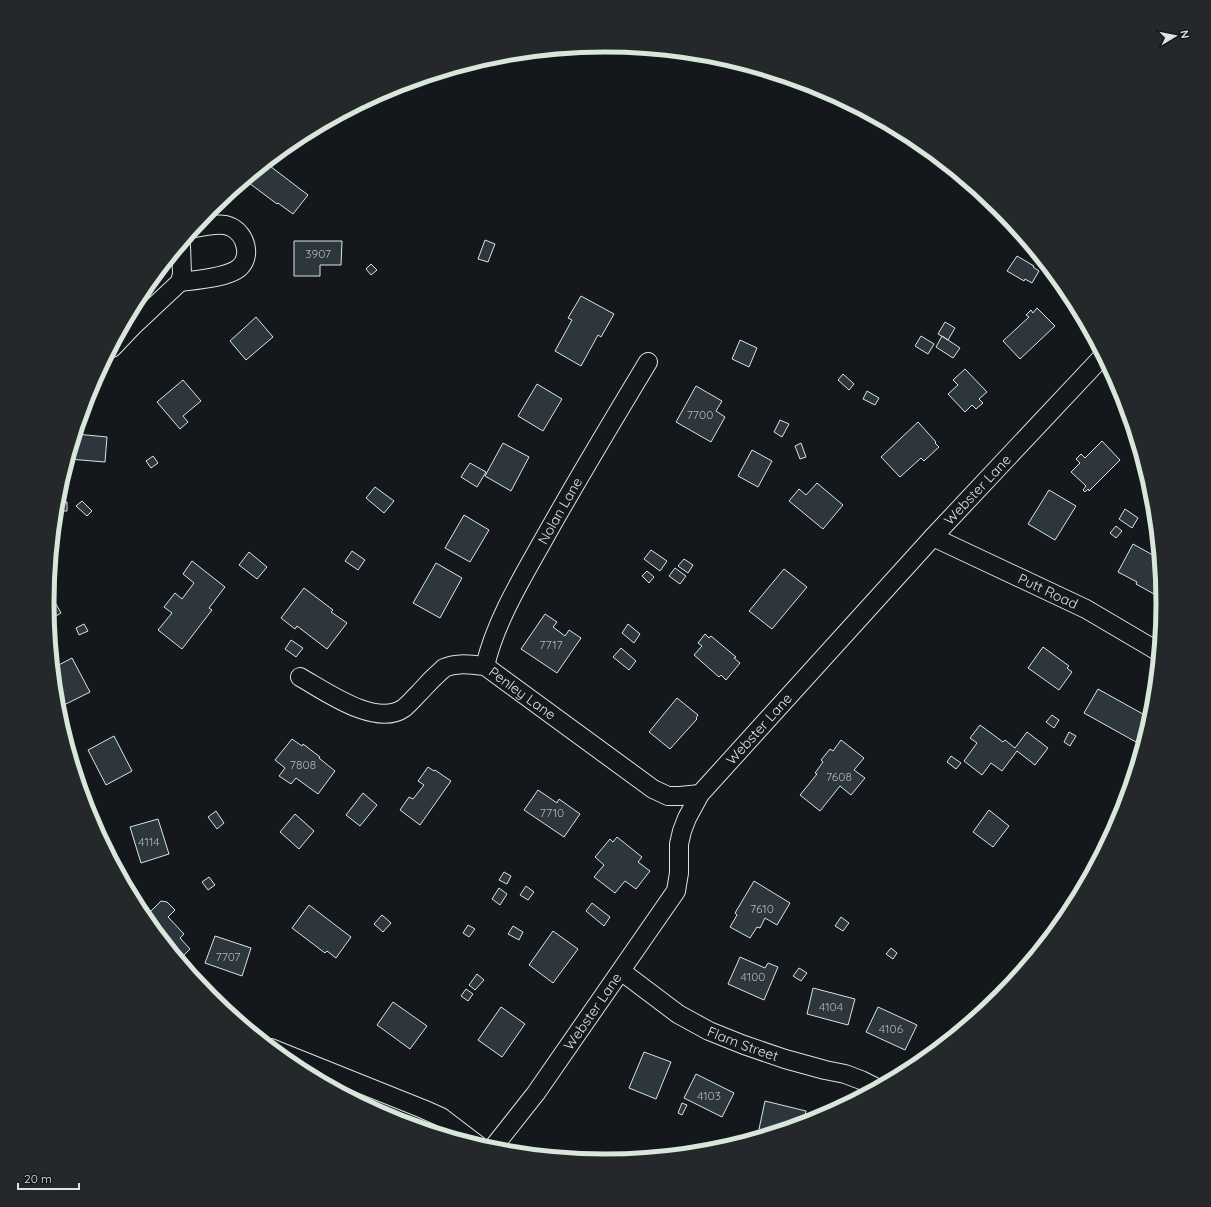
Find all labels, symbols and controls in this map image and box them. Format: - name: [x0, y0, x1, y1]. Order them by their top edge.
- north arrow: [1155, 16, 1195, 56]
- text: N: [1177, 29, 1192, 39]
- house number: 3907: [305, 246, 331, 261]
- house number: 7700: [687, 407, 713, 422]
- street label: Webster Lane: [940, 451, 1015, 529]
- street label: Nolan Lane: [534, 474, 586, 547]
- street label: Putt Road: [1015, 569, 1081, 613]
- house number: 7717: [539, 637, 563, 652]
- street label: Penley Lane: [485, 663, 559, 724]
- street label: Webster Lane: [722, 689, 796, 768]
- house number: 7808: [290, 757, 316, 772]
- house number: 7608: [826, 769, 852, 784]
- house number: 7710: [540, 805, 564, 820]
- house number: 4114: [138, 834, 160, 849]
- house number: 7610: [750, 901, 774, 916]
- house number: 7707: [216, 949, 240, 964]
- street label: Webster Lane: [560, 969, 626, 1053]
- house number: 4100: [741, 969, 765, 984]
- house number: 4104: [819, 999, 843, 1014]
- house number: 4106: [879, 1021, 904, 1036]
- street label: Flam Street: [705, 1022, 781, 1065]
- house number: 4103: [697, 1088, 721, 1103]
- scale bar: [18, 1165, 79, 1191]
- text: 20 m: [24, 1171, 52, 1186]

